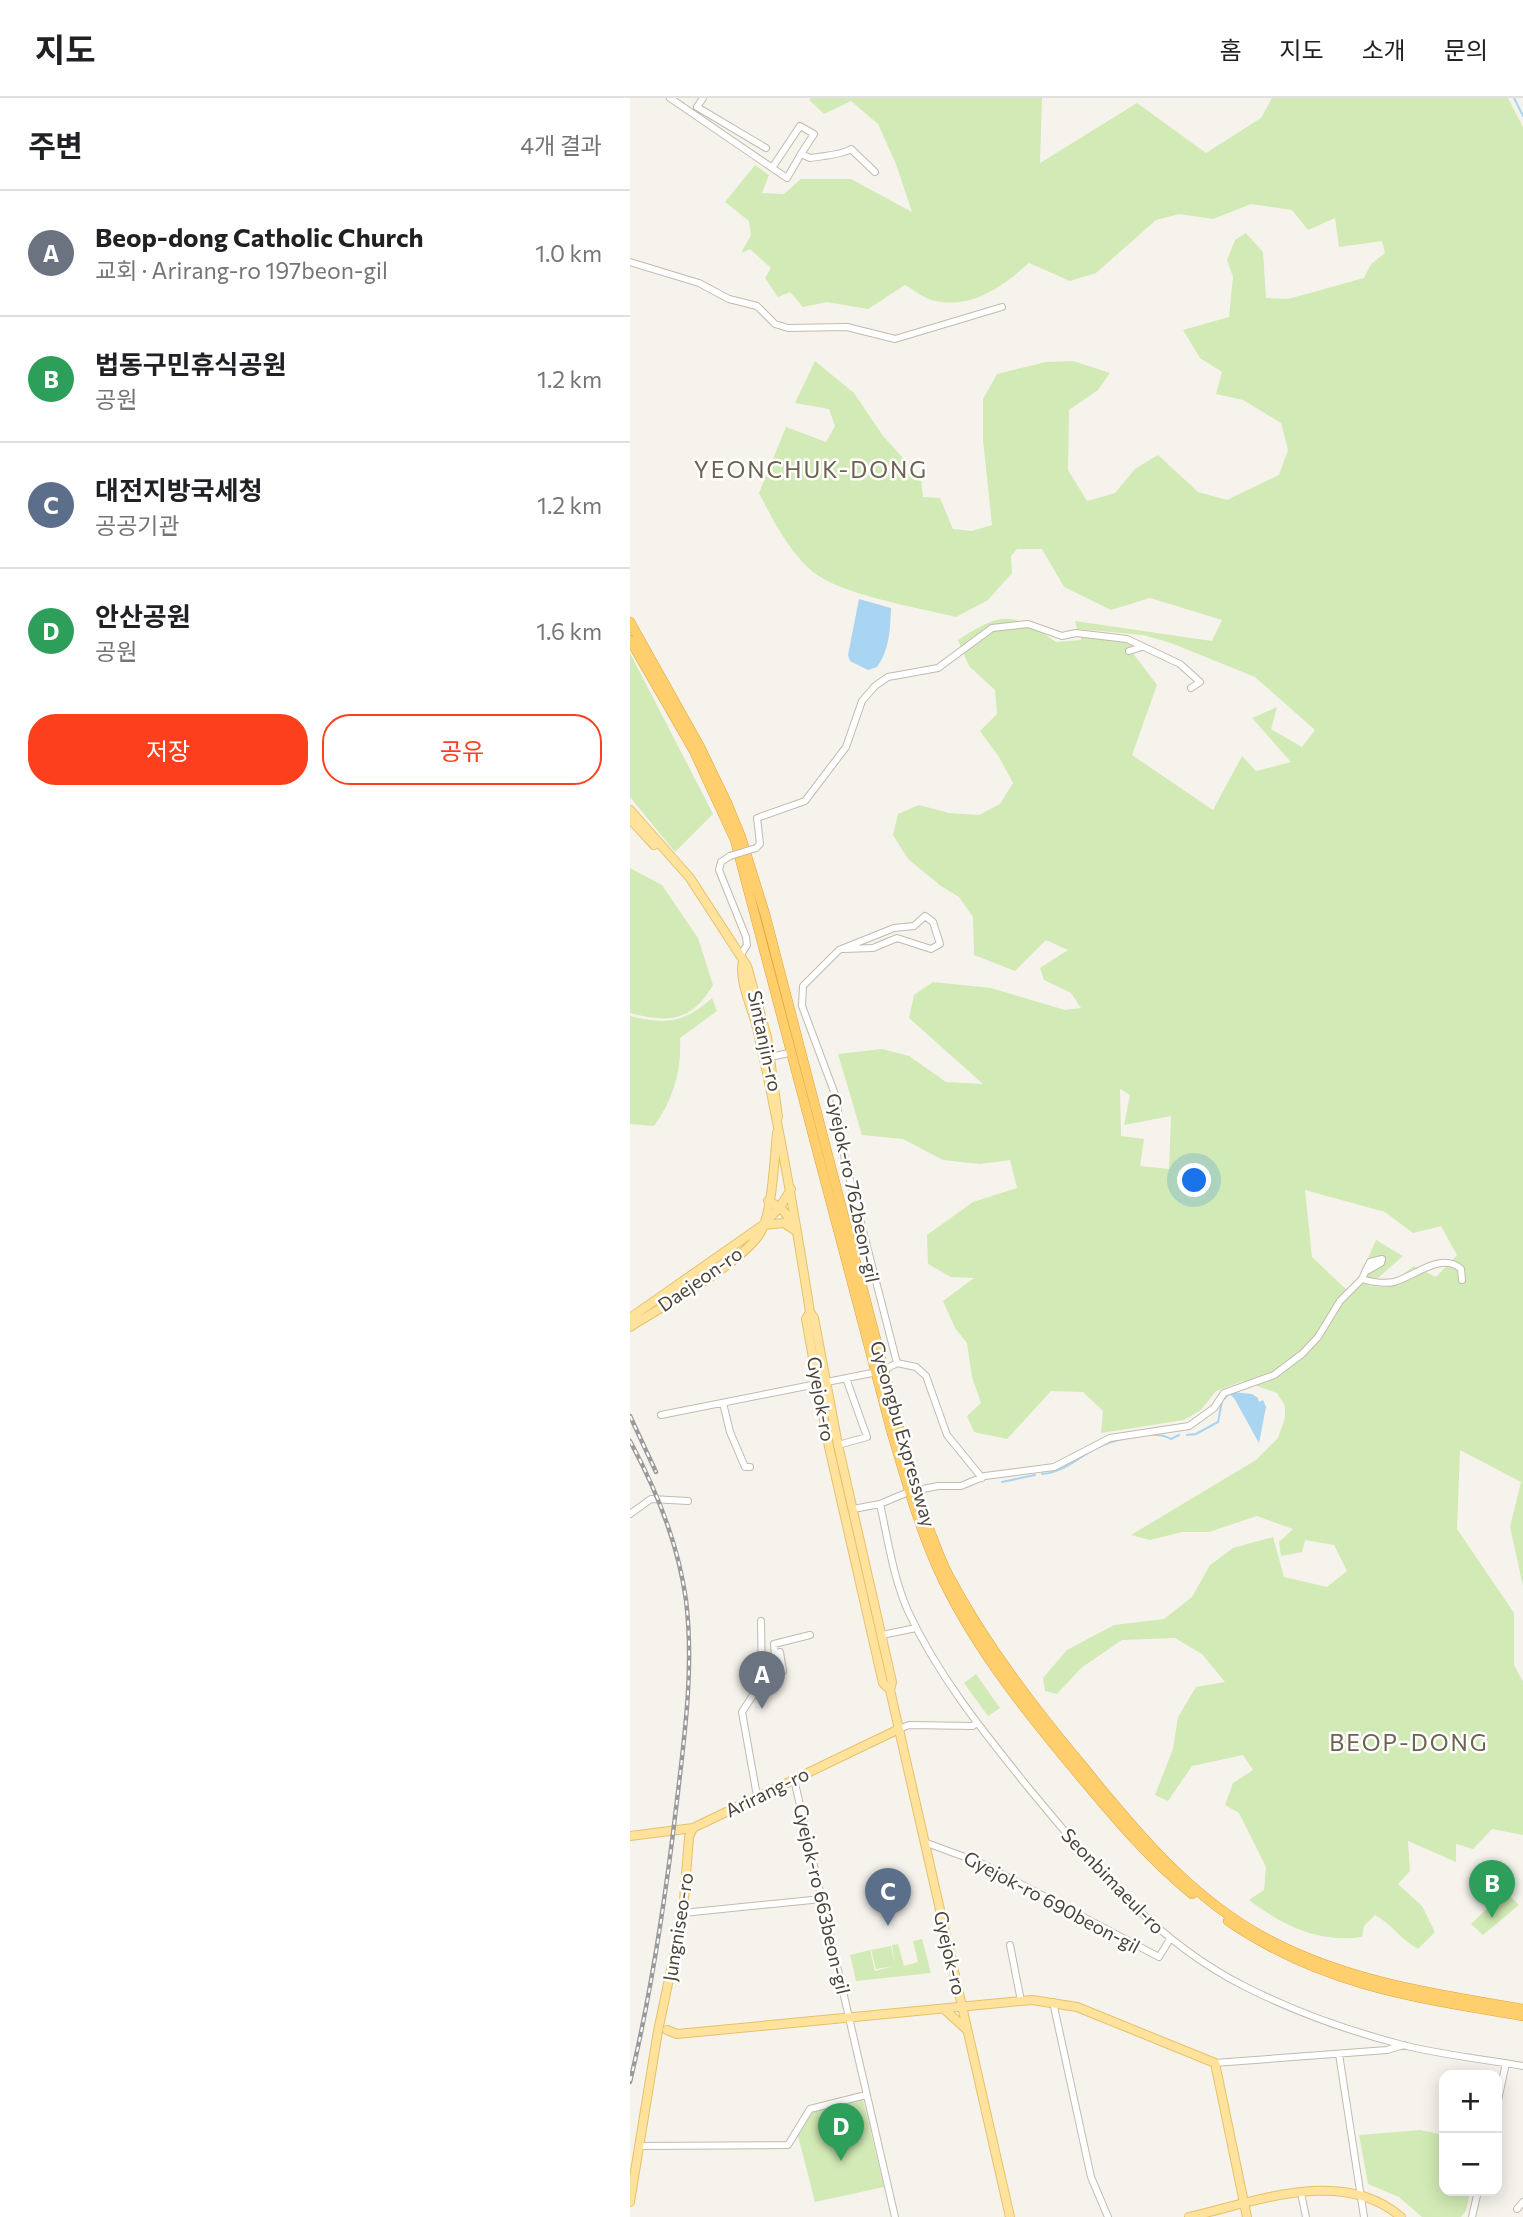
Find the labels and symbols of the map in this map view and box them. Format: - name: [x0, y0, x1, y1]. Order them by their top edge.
- district label: YEONCHUK-DONG: [694, 455, 928, 483]
- street label: Sintanjin-ro: [744, 988, 787, 1094]
- street label: Gyejok-ro 762beon-gil: [822, 1091, 885, 1285]
- your location: [1177, 1163, 1211, 1197]
- street label: Daejeon-ro: [653, 1241, 746, 1316]
- street label: Gyeongbu Expressway: [866, 1338, 941, 1530]
- street label: Gyejok-ro: [803, 1355, 840, 1443]
- pin: A: [739, 1651, 785, 1709]
- district label: BEOP-DONG: [1329, 1728, 1489, 1756]
- street label: Arirang-ro: [721, 1761, 812, 1822]
- street label: Gyejok-ro 663beon-gil: [789, 1801, 856, 1996]
- street label: Seonbimaeul-ro: [1057, 1823, 1170, 1938]
- street label: Gyejok-ro 690beon-gil: [960, 1845, 1144, 1958]
- pin: B: [1469, 1860, 1515, 1918]
- pin: C: [865, 1868, 911, 1926]
- street label: Jungniseo-ro: [658, 1871, 697, 1983]
- street label: Gyejok-ro: [930, 1909, 971, 1997]
- pin: D: [818, 2103, 864, 2161]

